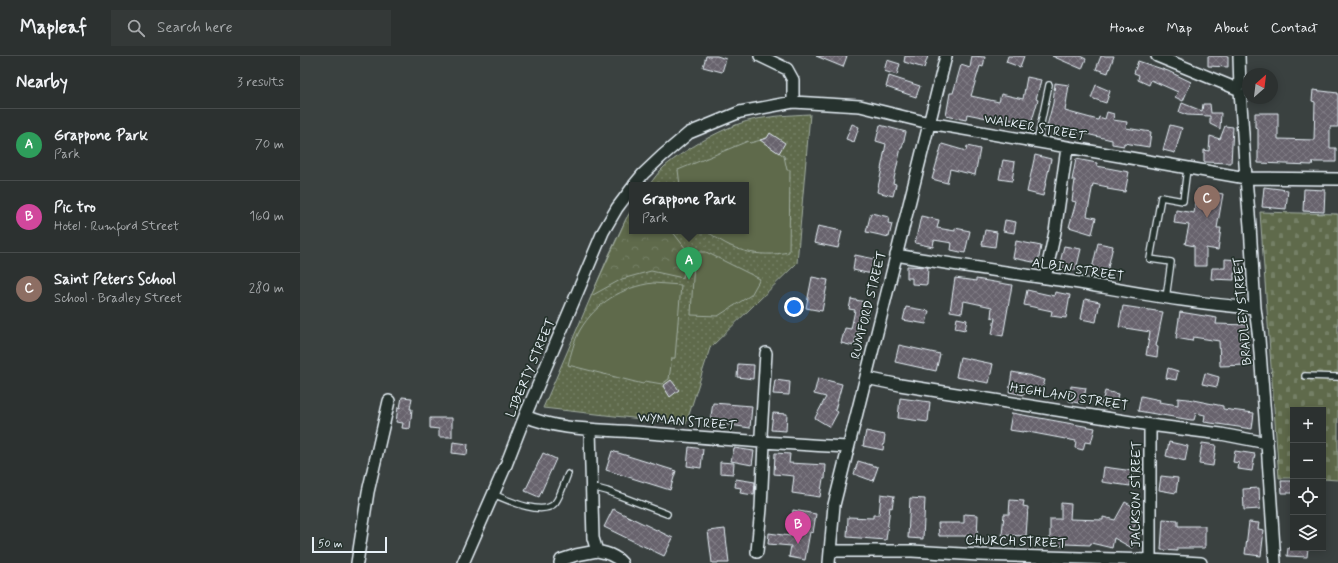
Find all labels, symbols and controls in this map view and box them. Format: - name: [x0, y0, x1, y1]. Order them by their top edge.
- search box: [111, 10, 391, 46]
- text: Mapleaf: [20, 15, 87, 40]
- icon: search: [125, 17, 147, 39]
- text: Search here: [157, 18, 233, 38]
- text: Home: [1110, 19, 1144, 37]
- text: Map: [1166, 19, 1192, 37]
- text: About: [1214, 19, 1249, 37]
- text: Contact: [1271, 19, 1318, 37]
- north arrow: [1242, 68, 1278, 104]
- text: Nearby: [16, 71, 68, 93]
- text: 3 results: [237, 74, 284, 91]
- street label: WALKER STREET: [983, 111, 1089, 146]
- text: Grappone Park: [54, 126, 148, 146]
- text: A: [25, 136, 33, 153]
- text: 70 m: [255, 136, 284, 153]
- text: Park: [54, 146, 80, 163]
- popup: [629, 182, 749, 234]
- pin: C: [1194, 185, 1220, 218]
- text: Grappone Park: [642, 190, 736, 210]
- text: Pic tro: [54, 198, 96, 218]
- text: B: [25, 208, 33, 225]
- text: 160 m: [249, 208, 284, 225]
- text: Park: [642, 210, 668, 227]
- text: Hotel · Rumford Street: [54, 218, 179, 235]
- pin: A: [676, 247, 702, 280]
- street label: RUMFORD STREET: [847, 249, 891, 361]
- street label: ALBIN STREET: [1031, 254, 1126, 286]
- street label: BRADLEY STREET: [1230, 256, 1256, 366]
- text: Saint Peters School: [54, 270, 176, 290]
- text: C: [24, 280, 34, 297]
- text: 280 m: [249, 280, 284, 297]
- text: School · Bradley Street: [54, 290, 182, 307]
- your location: [784, 297, 804, 317]
- street label: LIBERTY STREET: [502, 316, 560, 420]
- street label: HIGHLAND STREET: [1009, 379, 1130, 415]
- map controls: [1290, 407, 1326, 551]
- button: +: [1290, 407, 1326, 443]
- street label: WYMAN STREET: [637, 409, 738, 435]
- street label: JACKSON STREET: [1128, 441, 1145, 547]
- button: −: [1290, 443, 1326, 479]
- button: locate: [1290, 479, 1326, 515]
- pin: B: [785, 511, 811, 544]
- button: layers: [1290, 515, 1326, 551]
- street label: CHURCH STREET: [965, 532, 1067, 552]
- scale bar: [312, 535, 387, 554]
- text: 50 m: [318, 537, 343, 551]

